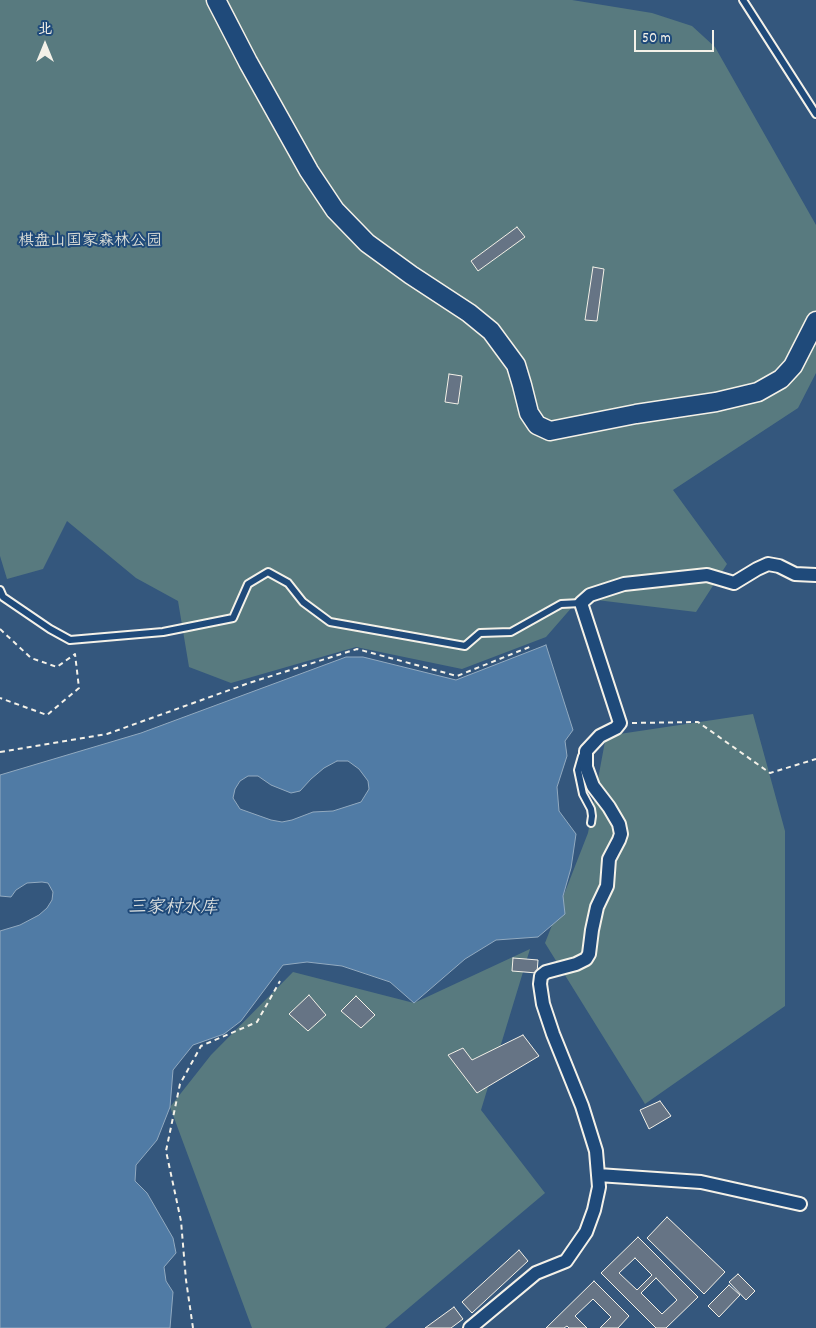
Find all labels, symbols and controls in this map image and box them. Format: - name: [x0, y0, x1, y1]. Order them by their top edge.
- north arrow: [20, 20, 70, 70]
- text: 北: [38, 20, 52, 40]
- scale bar: [636, 20, 716, 52]
- text: 50 m: [642, 28, 671, 50]
- park label: 棋盘山国家森林公园: [18, 233, 162, 253]
- water label: 三家村水库: [128, 899, 218, 921]

